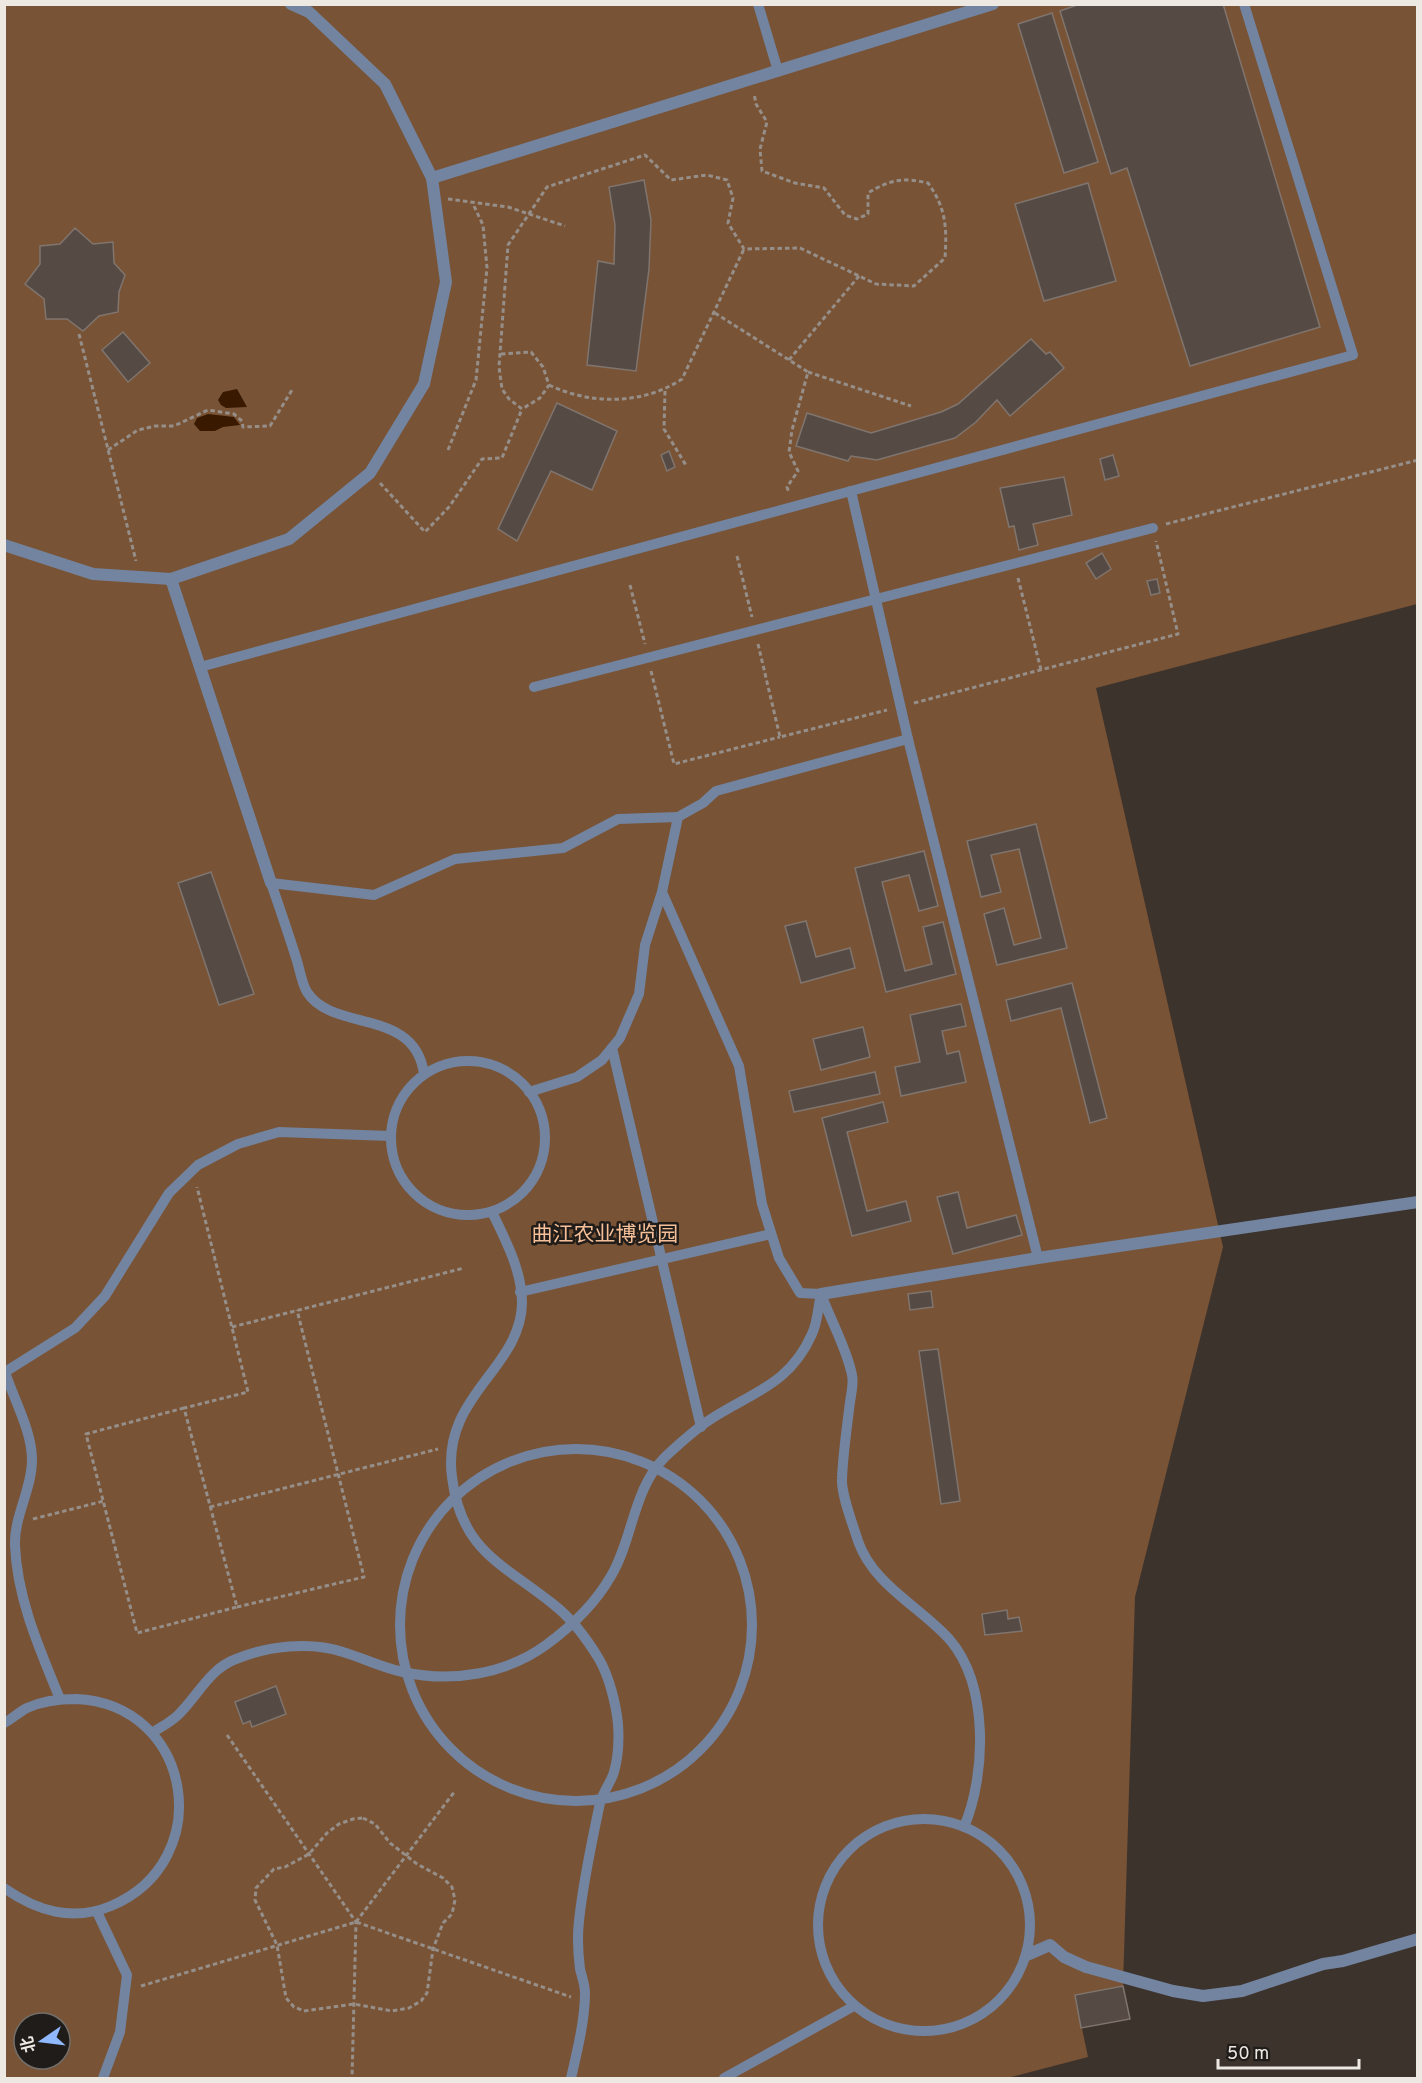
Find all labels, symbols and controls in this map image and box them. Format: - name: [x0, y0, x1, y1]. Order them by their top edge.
- park label: 曲江农业博览园: [532, 1222, 679, 1249]
- north arrow: [12, 2011, 72, 2071]
- scale bar: [1218, 2032, 1359, 2070]
- text: 北: [18, 2034, 41, 2054]
- text: 50 m: [1227, 2043, 1269, 2066]

